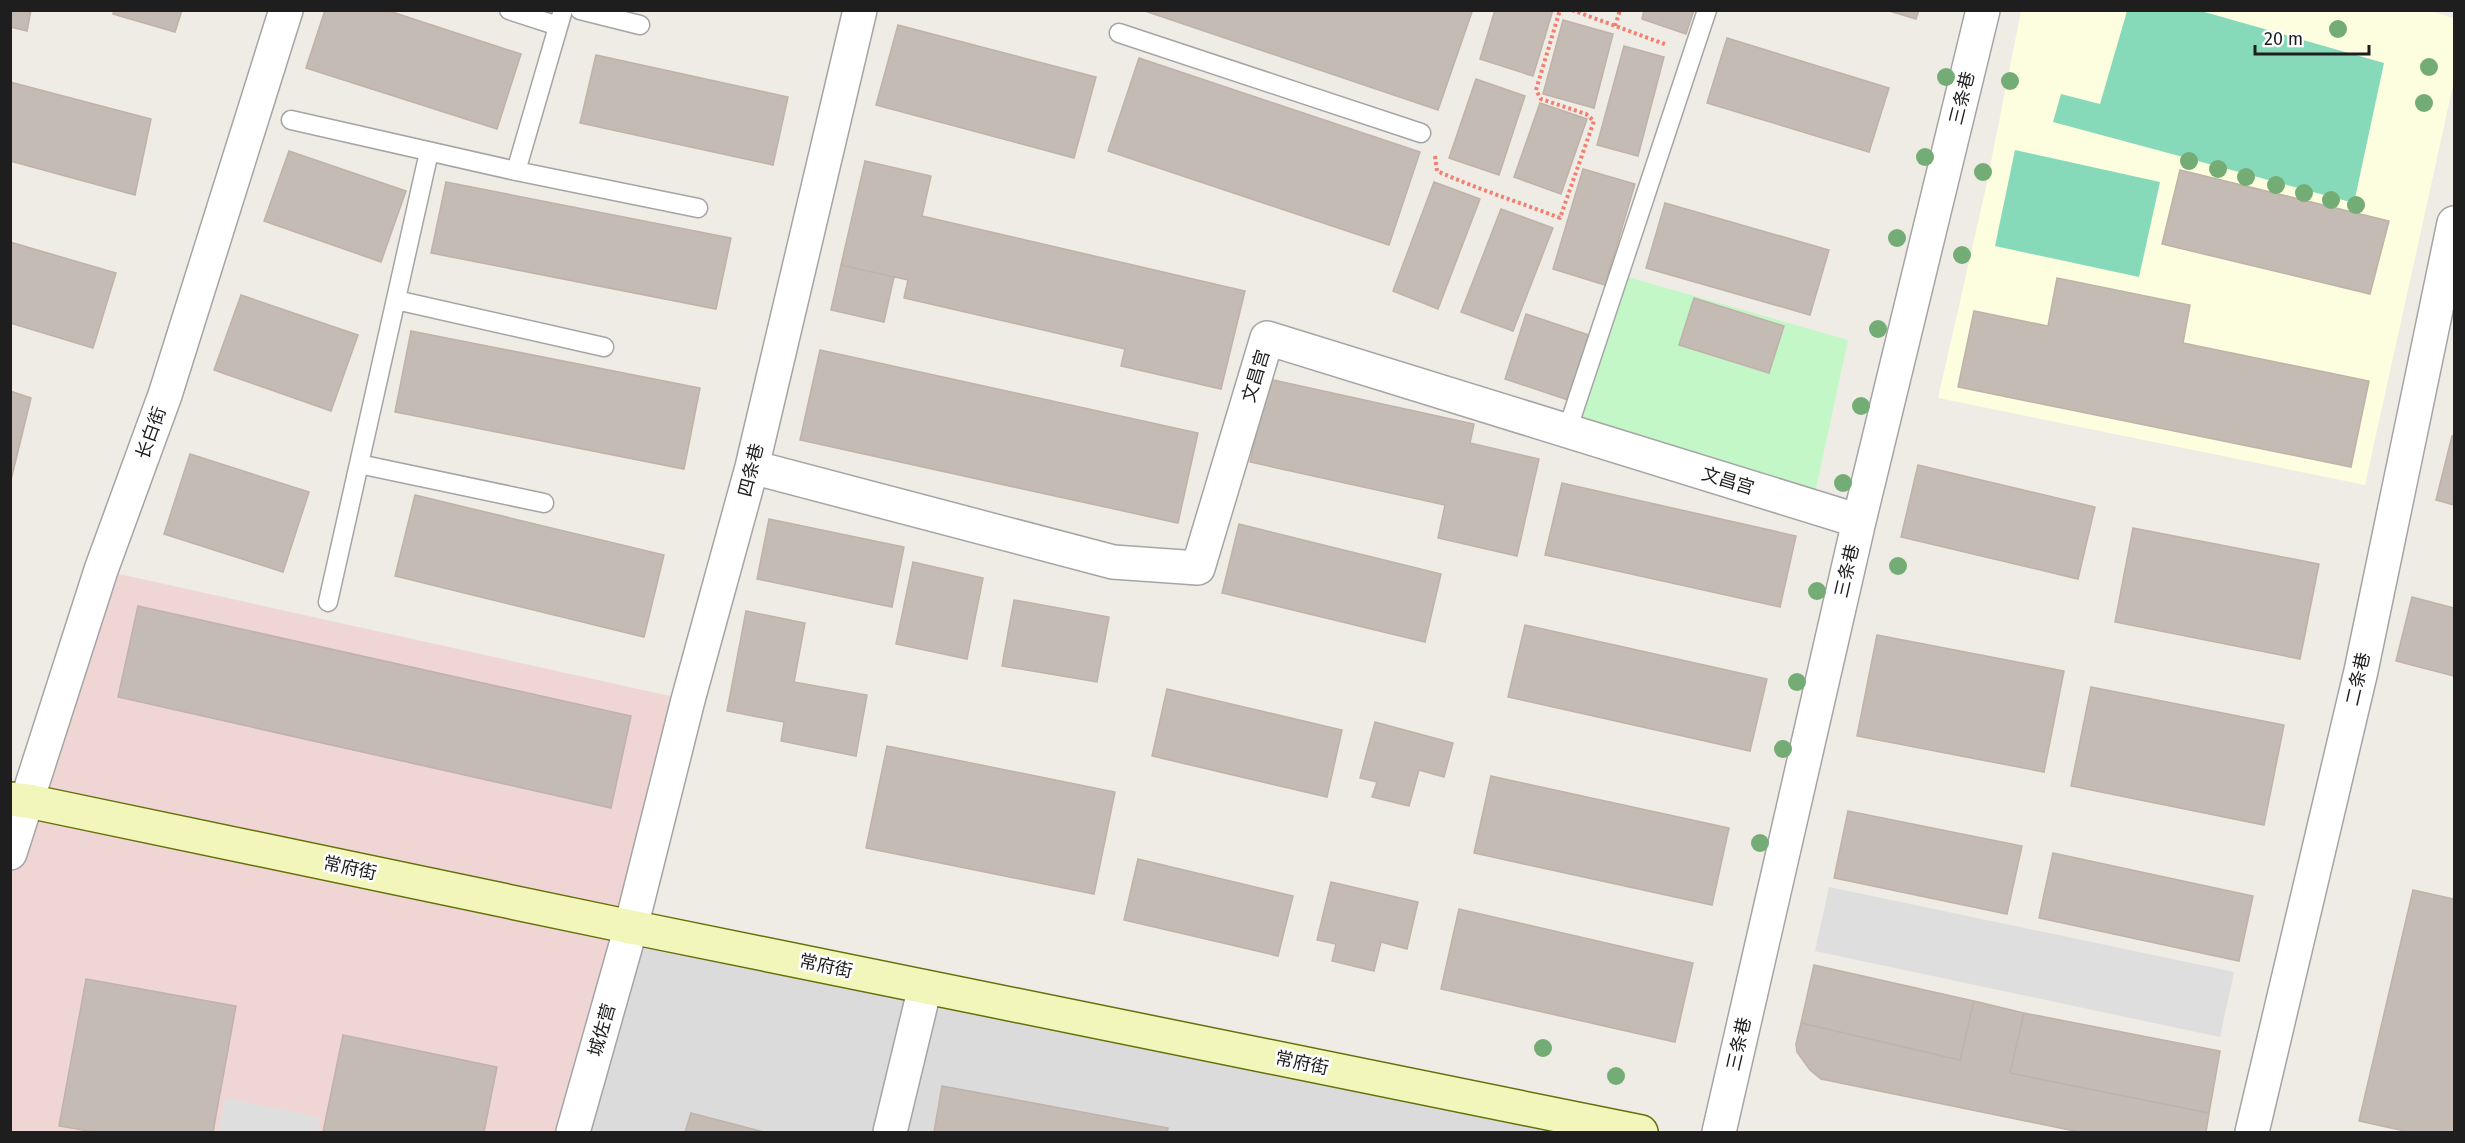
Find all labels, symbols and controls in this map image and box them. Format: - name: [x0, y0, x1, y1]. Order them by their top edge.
- scale bar: [2255, 18, 2369, 56]
- text: 20 m: [2264, 28, 2303, 50]
- street label: 三条巷: [1945, 69, 1979, 127]
- street label: 文昌宫: [1238, 347, 1274, 405]
- street label: 长白街: [131, 404, 171, 462]
- street label: 四条巷: [734, 441, 768, 499]
- street label: 文昌宫: [1699, 463, 1757, 499]
- street label: 三条巷: [1830, 542, 1864, 600]
- street label: 二条巷: [2341, 650, 2375, 708]
- street label: 常府街: [321, 852, 379, 884]
- street label: 常府街: [797, 950, 855, 982]
- street label: 城佐营: [584, 1001, 620, 1059]
- street label: 三条巷: [1722, 1015, 1756, 1073]
- street label: 常府街: [1273, 1047, 1331, 1079]

